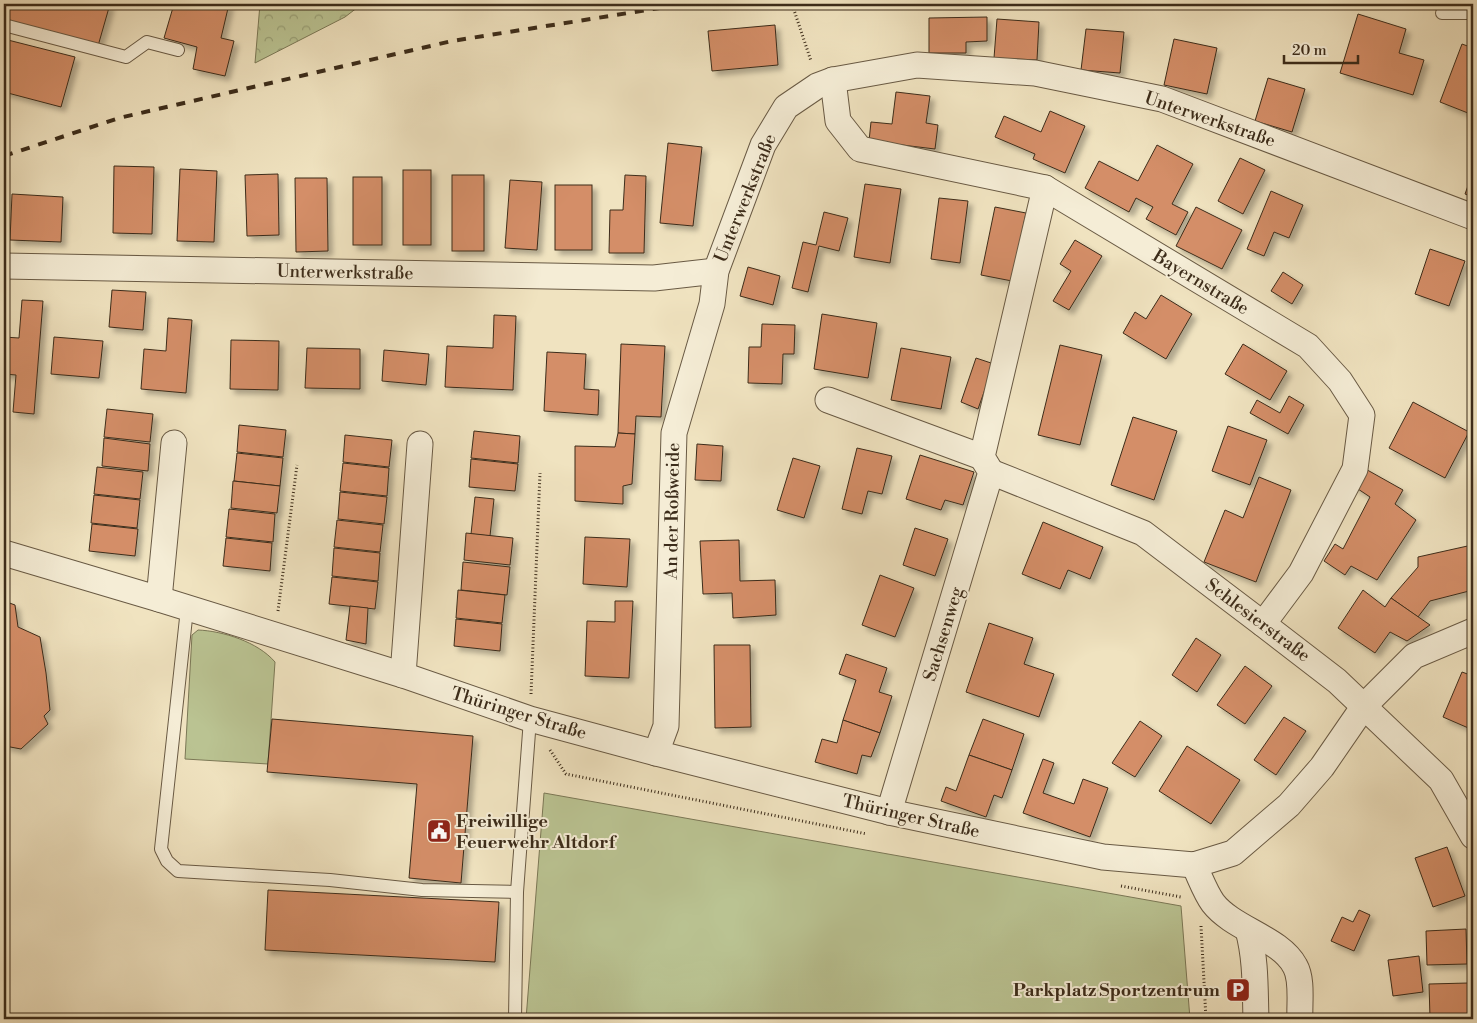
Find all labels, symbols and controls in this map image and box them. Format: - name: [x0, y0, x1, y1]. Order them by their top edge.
- scale bar: [1284, 32, 1358, 64]
- text: 20 m: [1292, 41, 1327, 60]
- street label: Unterwerkstraße: [1141, 86, 1278, 153]
- street label: Unterwerkstraße: [709, 130, 782, 266]
- street label: Bayernstraße: [1148, 244, 1253, 320]
- street label: Unterwerkstraße: [276, 260, 414, 285]
- street label: An der Roßweide: [660, 442, 685, 581]
- street label: Schlesierstraße: [1201, 573, 1315, 667]
- street label: Sachsenweg: [918, 584, 969, 684]
- street label: Thüringer Straße: [448, 682, 589, 745]
- street label: Thüringer Straße: [840, 789, 982, 843]
- place label: Freiwillige Feuerwehr Altdorf: [456, 810, 618, 854]
- public building icon: Freiwillige Feuerwehr Altdorf: [426, 818, 452, 844]
- parking icon: Parkplatz Sportzentrum: [1225, 977, 1251, 1003]
- place label: Parkplatz Sportzentrum: [1013, 979, 1221, 1002]

